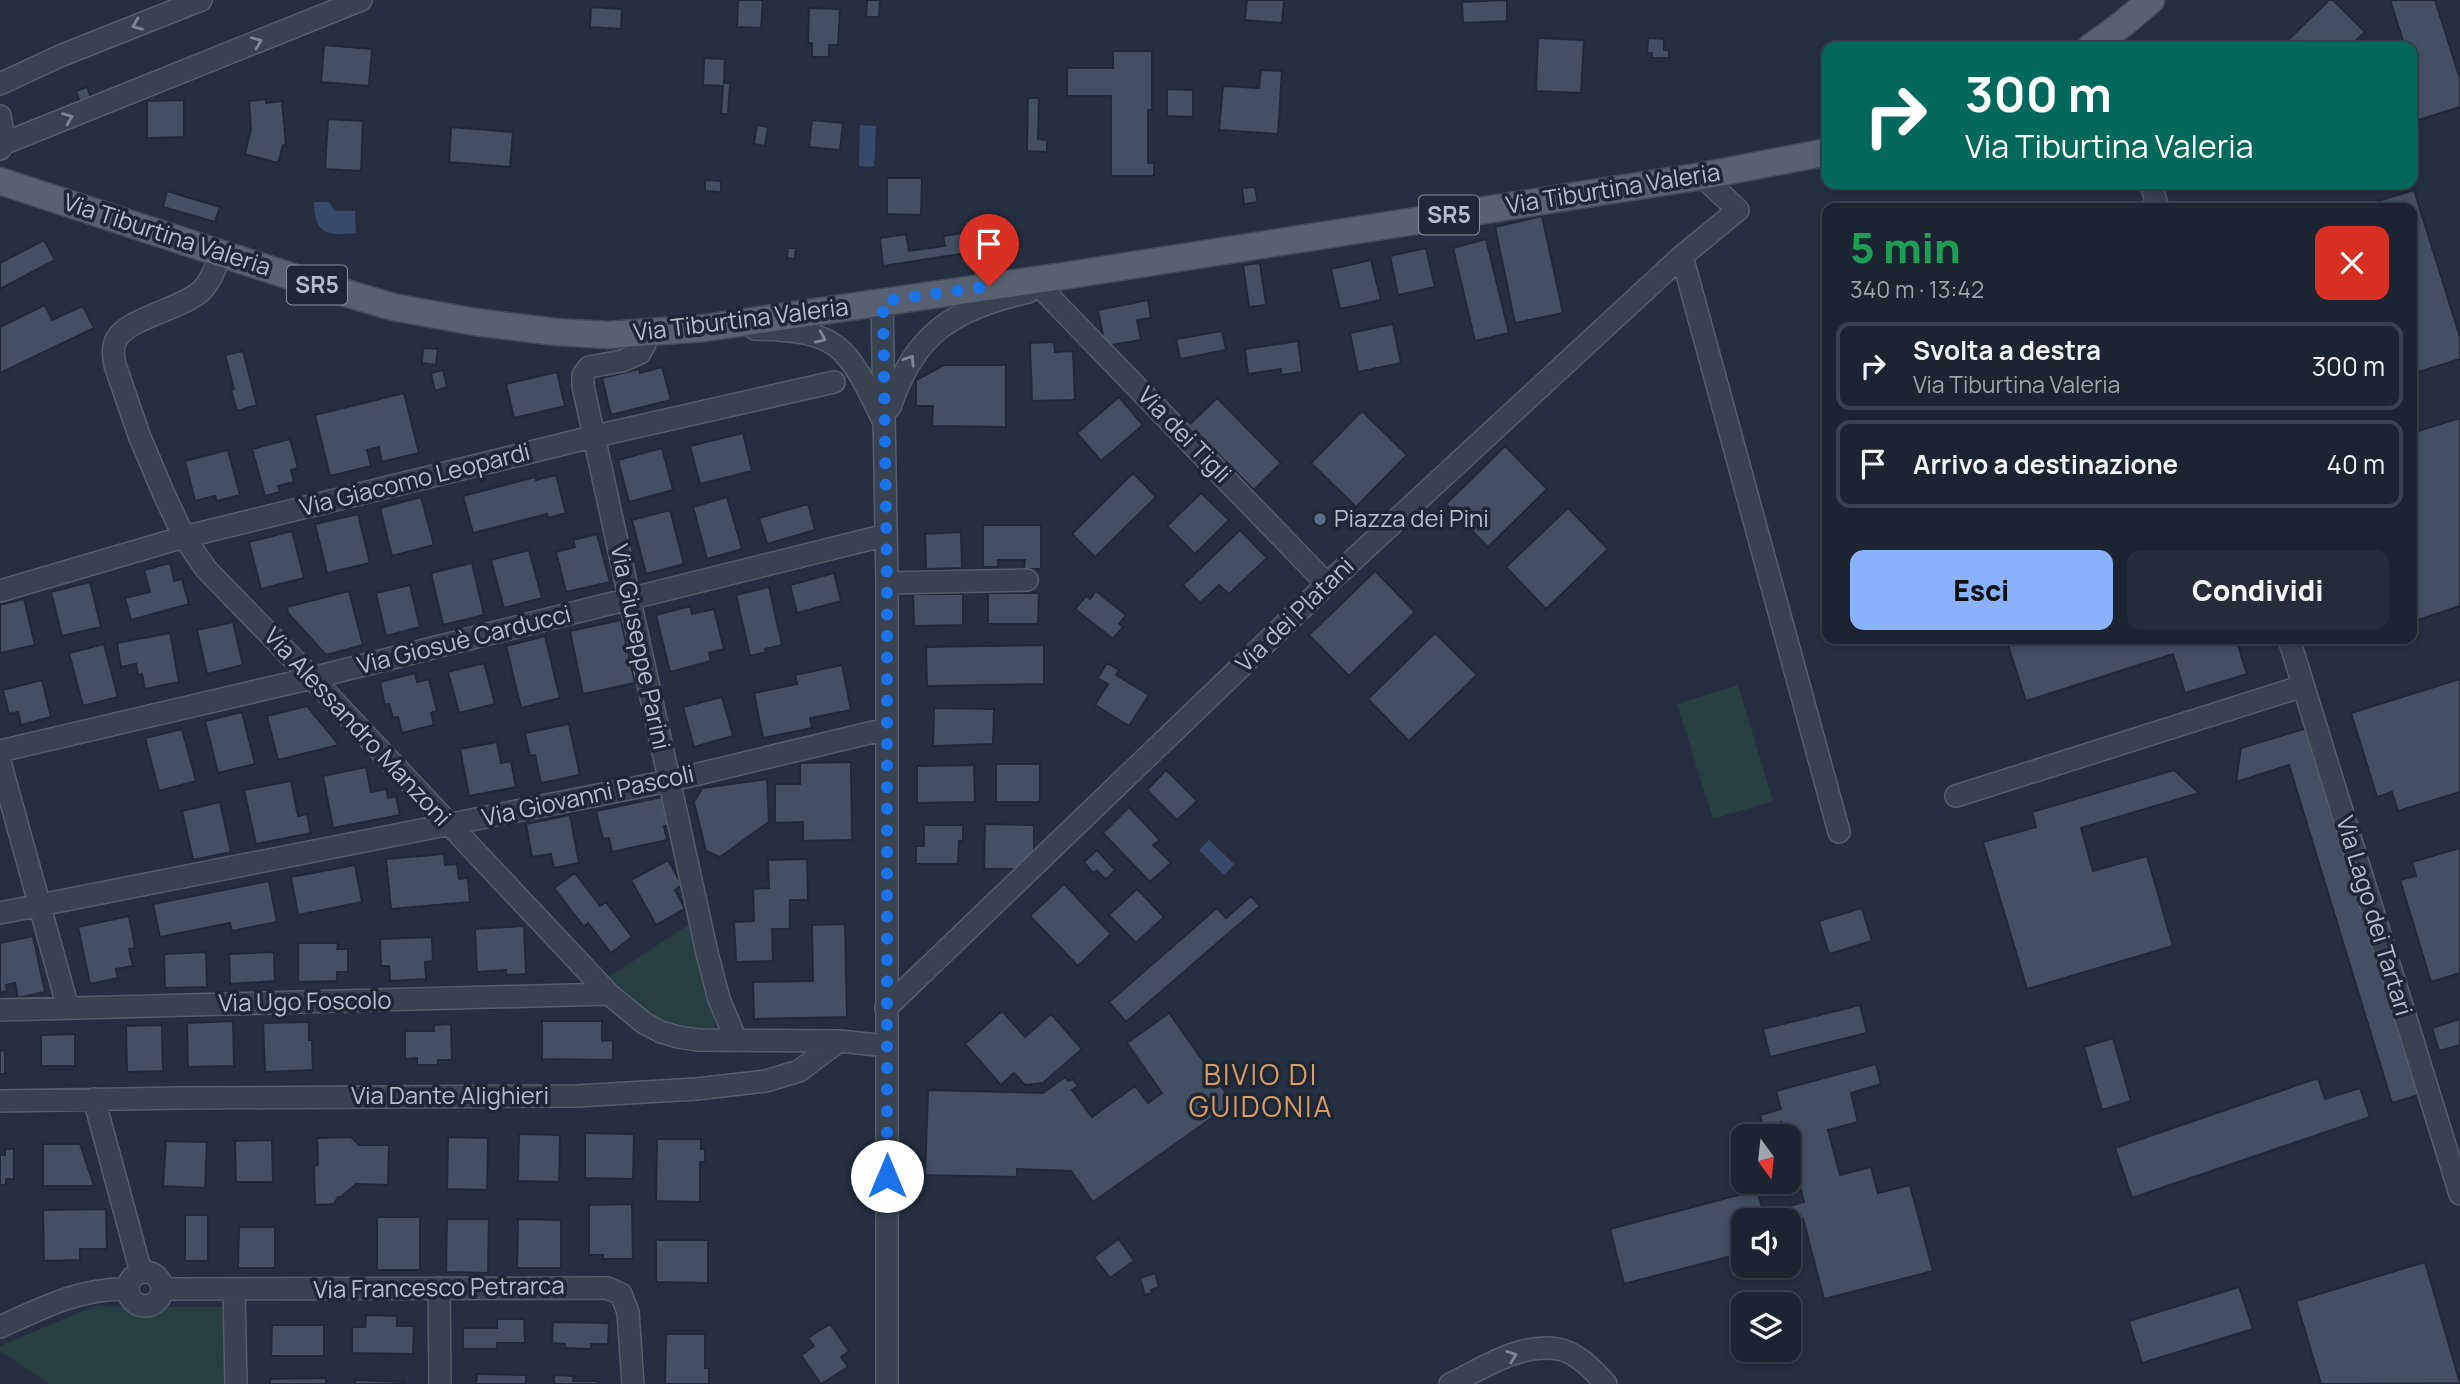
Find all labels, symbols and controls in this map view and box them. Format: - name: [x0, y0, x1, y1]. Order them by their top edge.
- one-way arrow: [132, 17, 144, 31]
- one-way arrow: [251, 36, 263, 50]
- text: 300 m: [1965, 60, 2112, 127]
- icon: right: [1850, 70, 1941, 161]
- one-way arrow: [62, 112, 74, 126]
- text: Via Tiburtina Valeria: [1965, 124, 2253, 168]
- street label: Via Tiburtina Valeria: [1503, 154, 1722, 221]
- street label: Via Tiburtina Valeria: [59, 184, 275, 283]
- road number: SR5: [1419, 196, 1479, 234]
- pin: [959, 214, 1019, 286]
- text: 5 min: [1850, 218, 1961, 276]
- icon: arrive: [970, 225, 1008, 263]
- button: close: [2315, 226, 2389, 300]
- road number: SR5: [287, 266, 347, 304]
- text: 340 m · 13:42: [1850, 273, 1984, 305]
- street label: Via Tiburtina Valeria: [631, 289, 850, 348]
- one-way arrow: [814, 330, 826, 344]
- text: Svolta a destra: [1913, 332, 2101, 368]
- icon: right: [1854, 347, 1892, 385]
- text: 300 m: [2312, 348, 2385, 384]
- one-way arrow: [902, 355, 915, 368]
- text: Via Tiburtina Valeria: [1913, 368, 2120, 400]
- street label: Via dei Tigli: [1131, 379, 1239, 489]
- street label: Via Giacomo Leopardi: [296, 434, 533, 523]
- icon: arrive: [1854, 445, 1892, 483]
- text: Arrivo a destinazione: [1913, 446, 2178, 482]
- text: 40 m: [2327, 446, 2385, 482]
- place label: Piazza dei Pini: [1334, 501, 1489, 534]
- marker: Piazza dei Pini: [1312, 511, 1328, 527]
- street label: Via Giuseppe Parini: [604, 541, 679, 753]
- street label: Via dei Platani: [1228, 549, 1360, 679]
- button: Esci: [1850, 550, 2113, 630]
- button: Condividi: [2127, 550, 2389, 630]
- street label: Via Giosuè Carducci: [353, 596, 574, 681]
- street label: Via Alessandro Manzoni: [257, 619, 459, 832]
- street label: Via Giovanni Pascoli: [479, 756, 697, 833]
- street label: Via Lago dei Tartari: [2329, 812, 2421, 1019]
- street label: Via Ugo Foscolo: [218, 982, 392, 1019]
- district label: BIVIO DI GUIDONIA: [1189, 1055, 1333, 1125]
- street label: Via Dante Alighieri: [351, 1078, 549, 1111]
- north arrow: [1731, 1124, 1801, 1194]
- map controls: [1731, 1124, 1801, 1362]
- position arrow: [850, 1139, 924, 1213]
- button: sound: [1731, 1208, 1801, 1278]
- street label: Via Francesco Petrarca: [313, 1268, 565, 1305]
- button: layers: [1731, 1292, 1801, 1362]
- one-way arrow: [1505, 1350, 1518, 1364]

